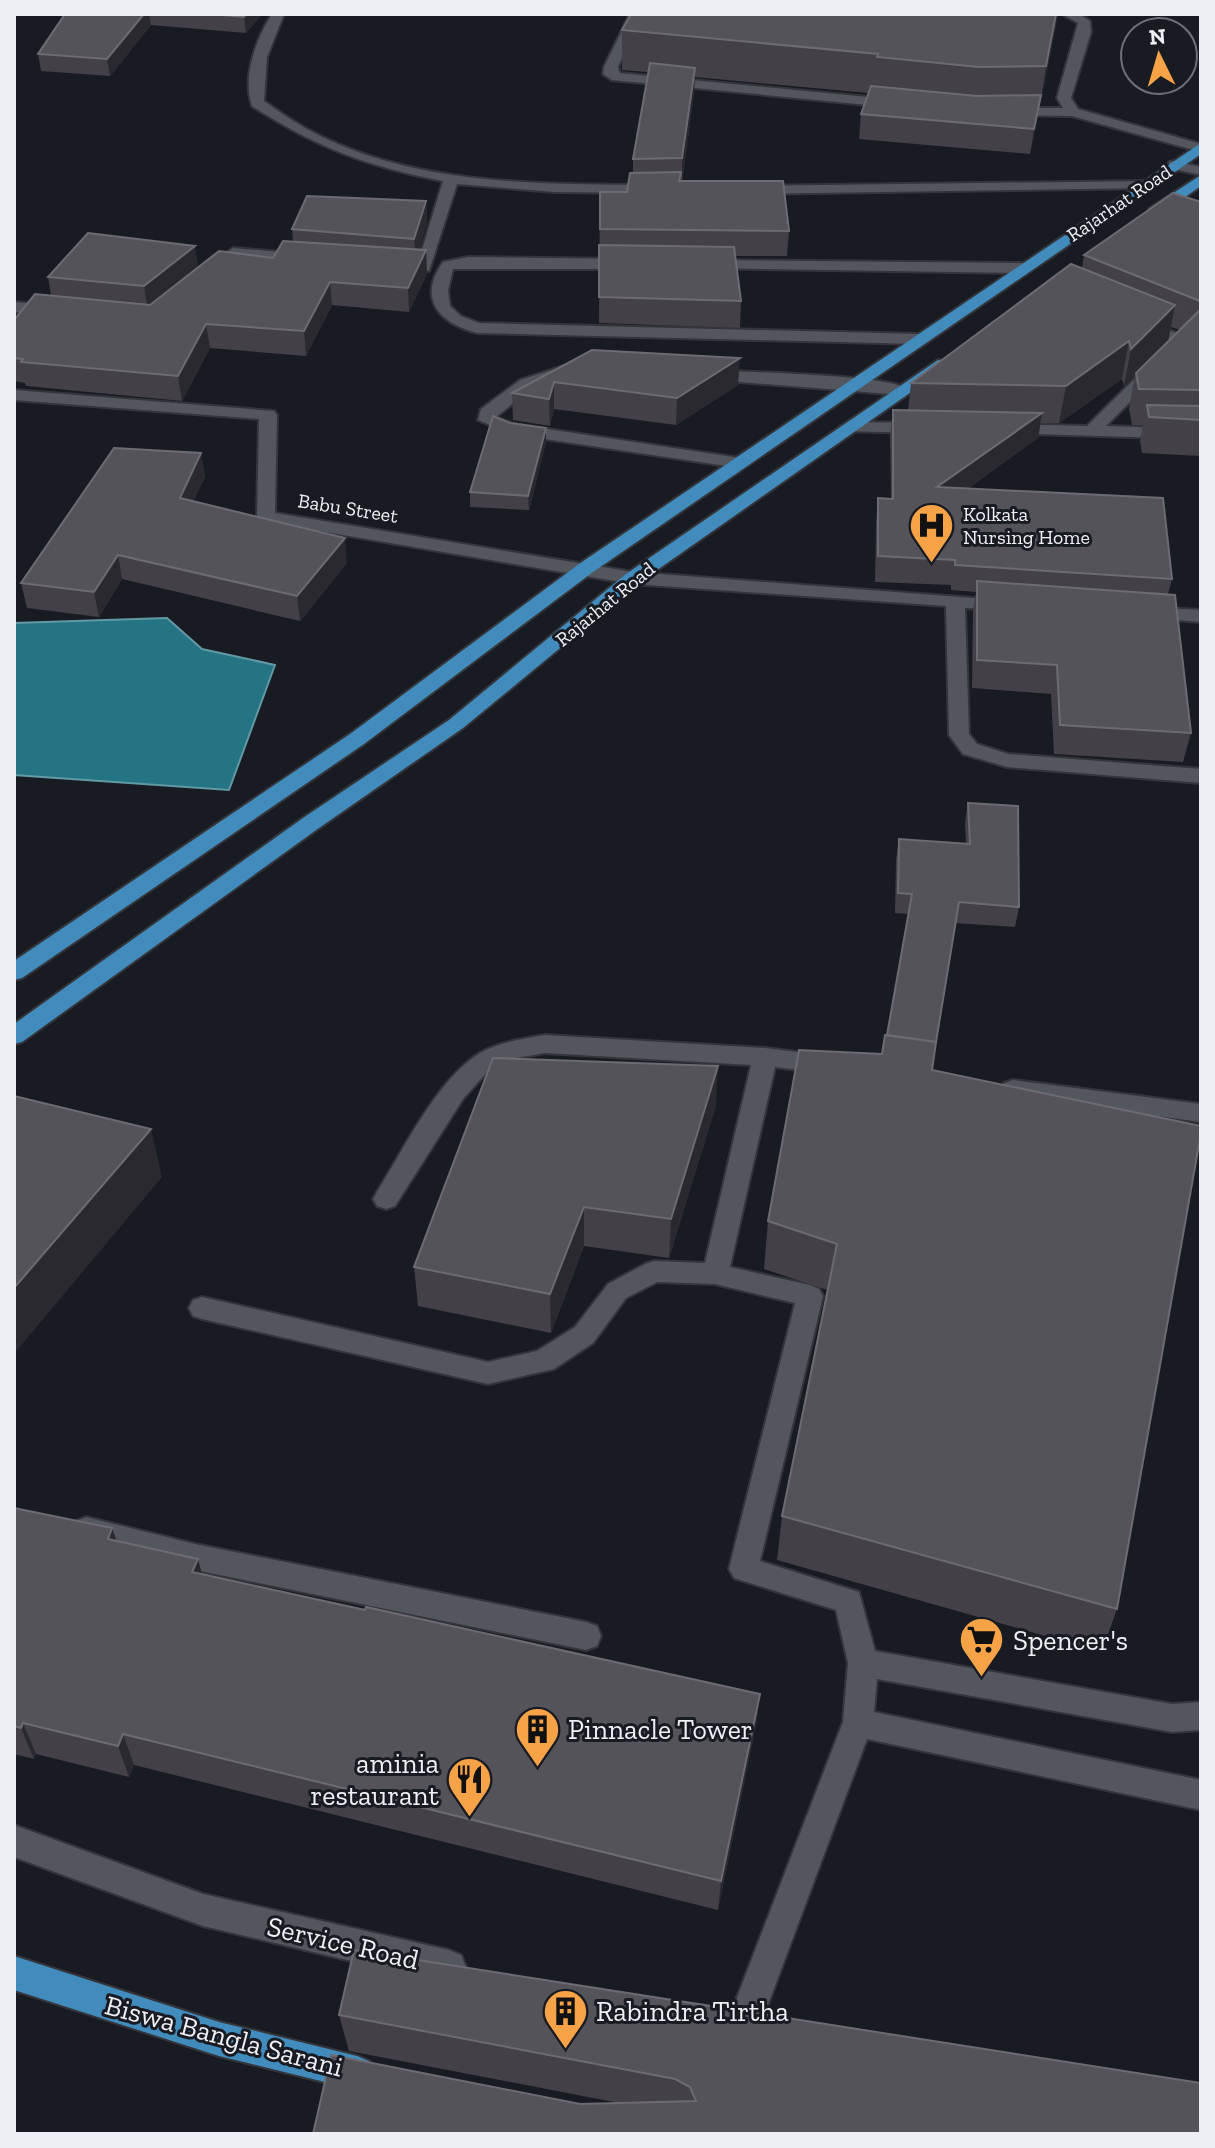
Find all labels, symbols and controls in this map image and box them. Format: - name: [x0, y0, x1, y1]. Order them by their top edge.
- north arrow: [1119, 16, 1199, 96]
- text: N: [1148, 22, 1167, 51]
- street label: Rajarhat Road: [1062, 159, 1176, 247]
- street label: Babu Street: [296, 488, 400, 528]
- hospital icon: Kolkata Nursing Home: [908, 502, 956, 565]
- place label: Kolkata Nursing Home: [963, 502, 1090, 549]
- street label: Rajarhat Road: [551, 557, 660, 651]
- supermarket icon: Spencer's: [958, 1616, 1006, 1679]
- place label: Spencer's: [1013, 1624, 1128, 1657]
- building icon: Pinnacle Tower: [513, 1705, 561, 1768]
- place label: Pinnacle Tower: [568, 1713, 753, 1746]
- place label: aminia restaurant: [310, 1747, 440, 1812]
- restaurant icon: aminia restaurant: [446, 1755, 494, 1818]
- street label: Service Road: [264, 1910, 422, 1976]
- building icon: Rabindra Tirtha: [541, 1987, 589, 2050]
- street label: Biswa Bangla Sarani: [101, 1988, 347, 2084]
- place label: Rabindra Tirtha: [596, 1995, 789, 2028]

